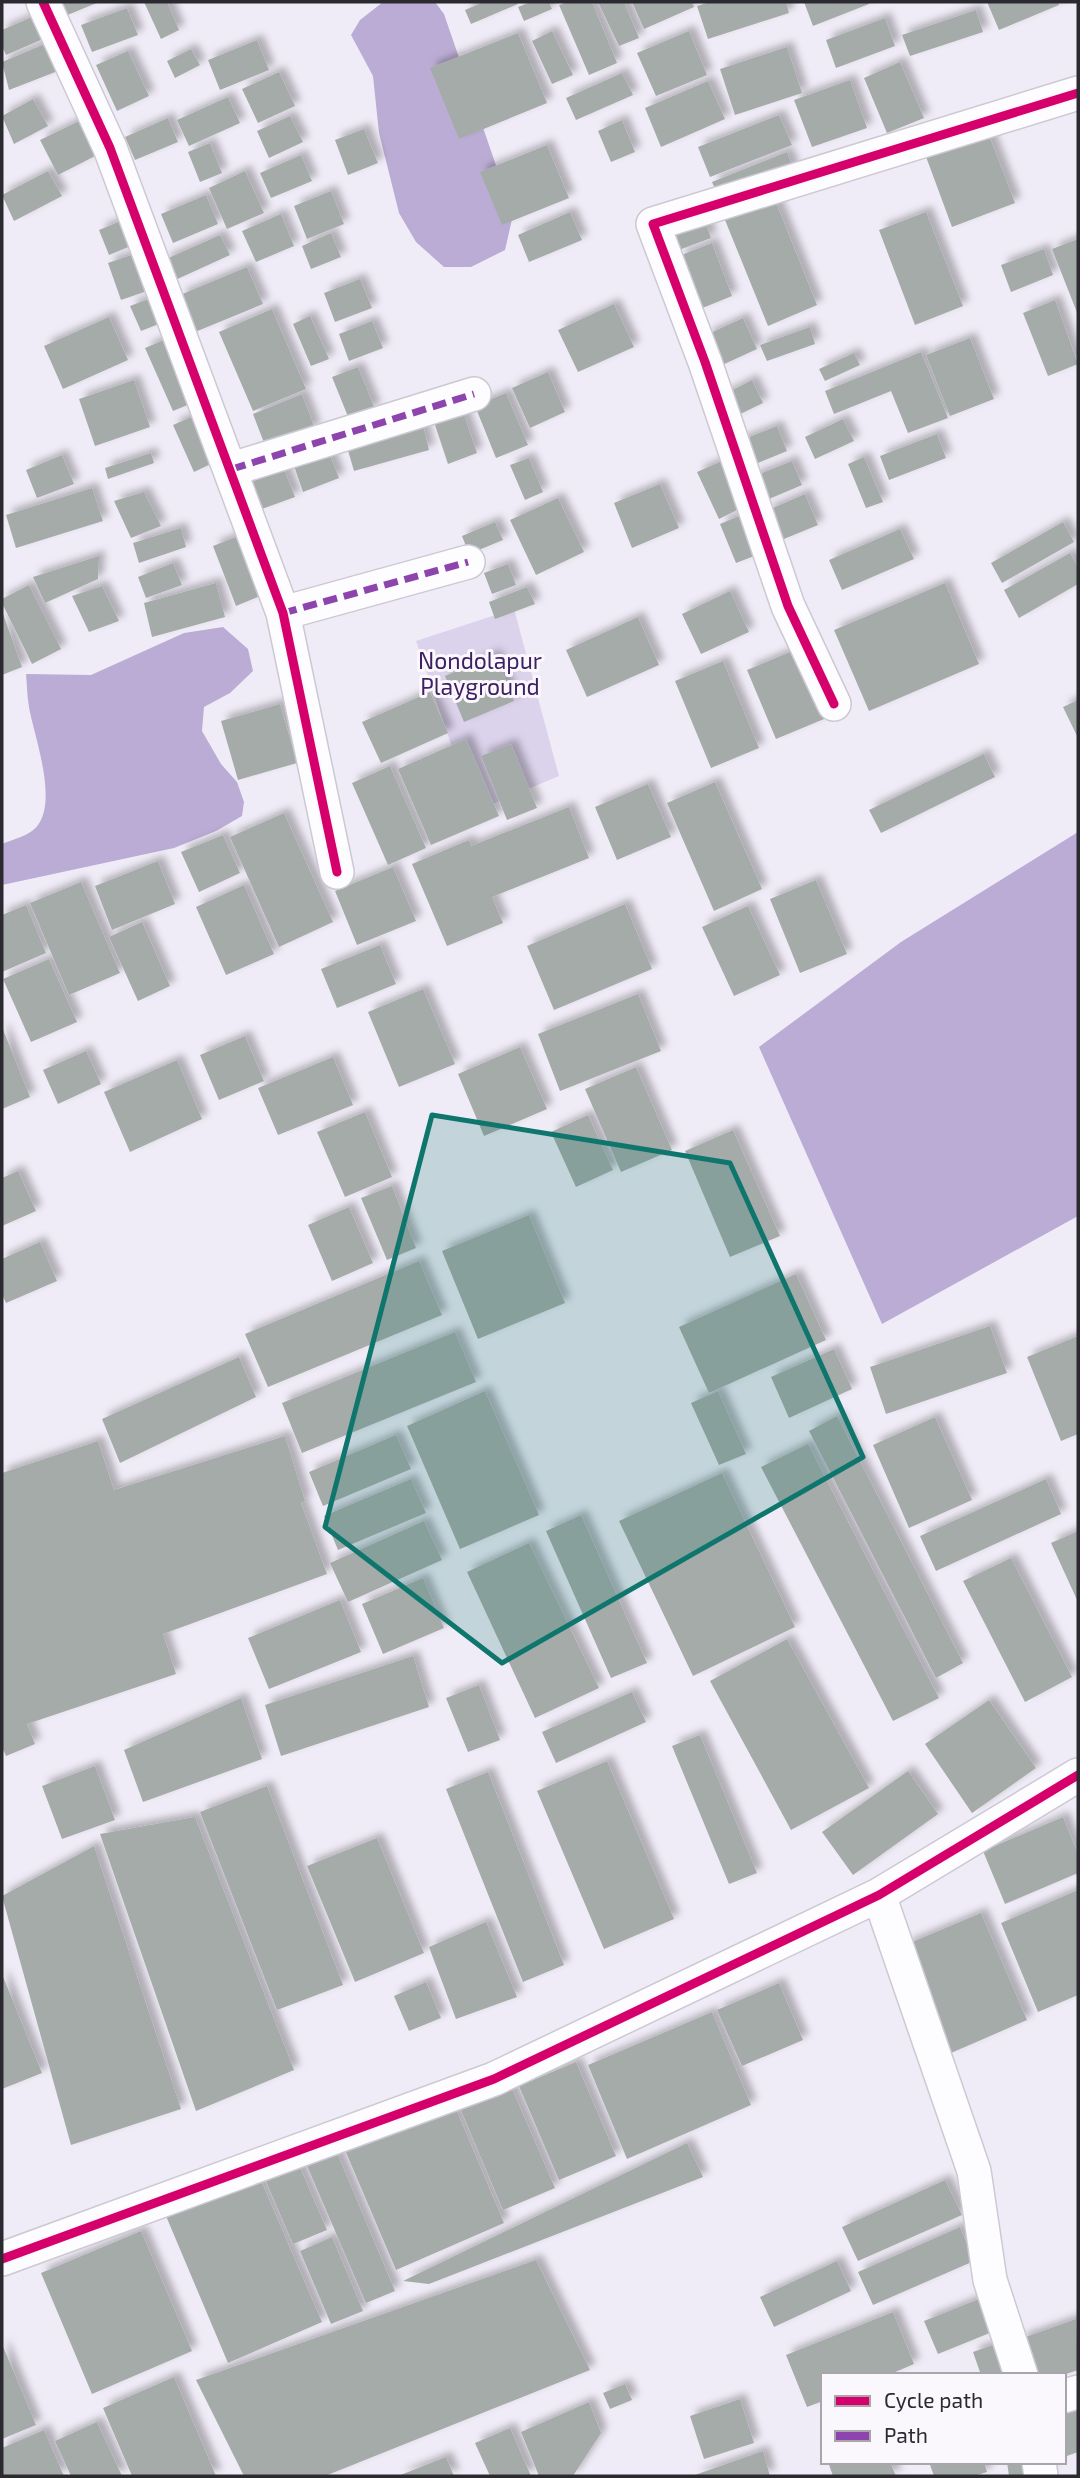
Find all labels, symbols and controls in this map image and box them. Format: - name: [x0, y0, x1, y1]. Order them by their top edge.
- park label: Nondolapur Playground: [418, 646, 542, 700]
- legend: [821, 2373, 1066, 2464]
- text: Cycle path: [884, 2387, 983, 2412]
- text: Path: [884, 2422, 928, 2447]

